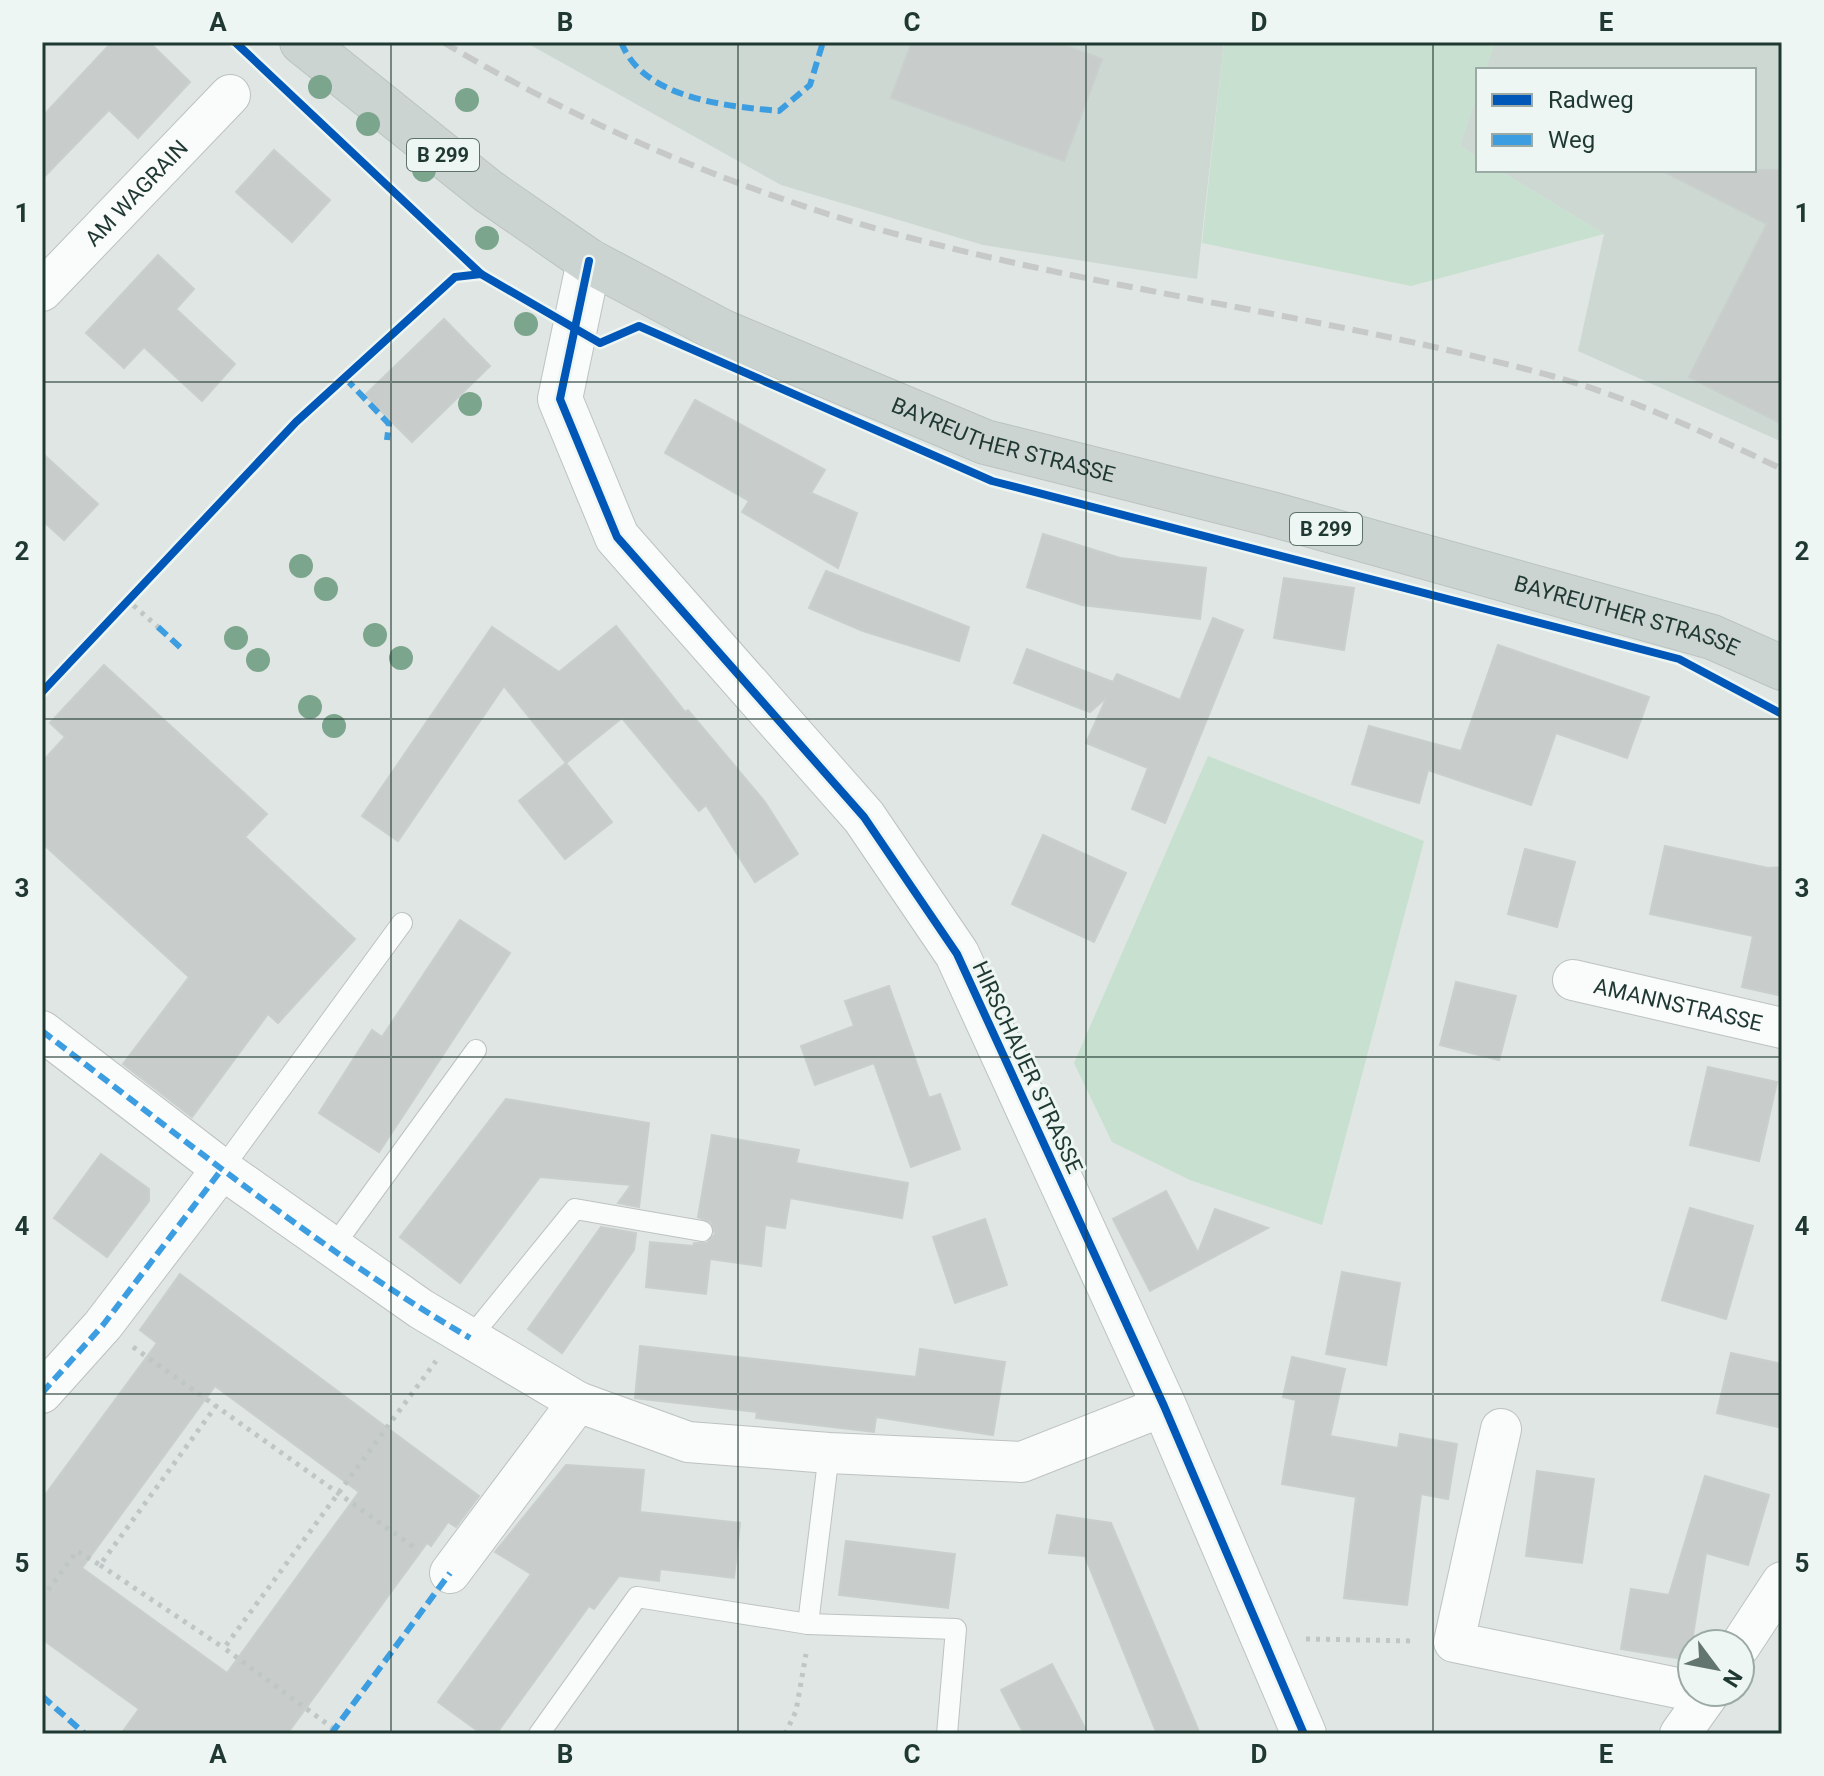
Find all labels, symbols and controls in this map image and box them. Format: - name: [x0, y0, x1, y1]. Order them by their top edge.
- text: A: [209, 7, 227, 37]
- text: B: [557, 7, 573, 37]
- text: C: [903, 7, 921, 37]
- text: D: [1251, 7, 1267, 37]
- text: E: [1599, 7, 1614, 37]
- legend: [1476, 68, 1756, 172]
- text: Radweg: [1548, 86, 1634, 114]
- text: Weg: [1548, 126, 1595, 154]
- street label: AM WAGRAIN: [80, 135, 193, 251]
- road number: B 299: [407, 139, 479, 171]
- text: 1: [15, 198, 29, 228]
- text: 1: [1795, 198, 1809, 228]
- street label: BAYREUTHER STRASSE: [888, 392, 1118, 487]
- road number: B 299: [1290, 513, 1362, 545]
- text: 2: [15, 536, 29, 566]
- text: 2: [1795, 536, 1809, 566]
- street label: BAYREUTHER STRASSE: [1511, 570, 1743, 661]
- text: 3: [15, 873, 29, 903]
- text: 3: [1795, 873, 1809, 903]
- street label: HIRSCHAUER STRASSE: [967, 957, 1088, 1177]
- street label: AMANNSTRASSE: [1591, 973, 1765, 1036]
- text: 4: [15, 1211, 30, 1241]
- text: 4: [1795, 1211, 1810, 1241]
- text: 5: [15, 1548, 29, 1578]
- text: 5: [1795, 1548, 1809, 1578]
- north arrow: [1676, 1628, 1756, 1708]
- text: N: [1718, 1665, 1747, 1692]
- text: A: [209, 1739, 227, 1769]
- text: B: [557, 1739, 573, 1769]
- text: C: [903, 1739, 921, 1769]
- text: D: [1251, 1739, 1267, 1769]
- text: E: [1599, 1739, 1614, 1769]

